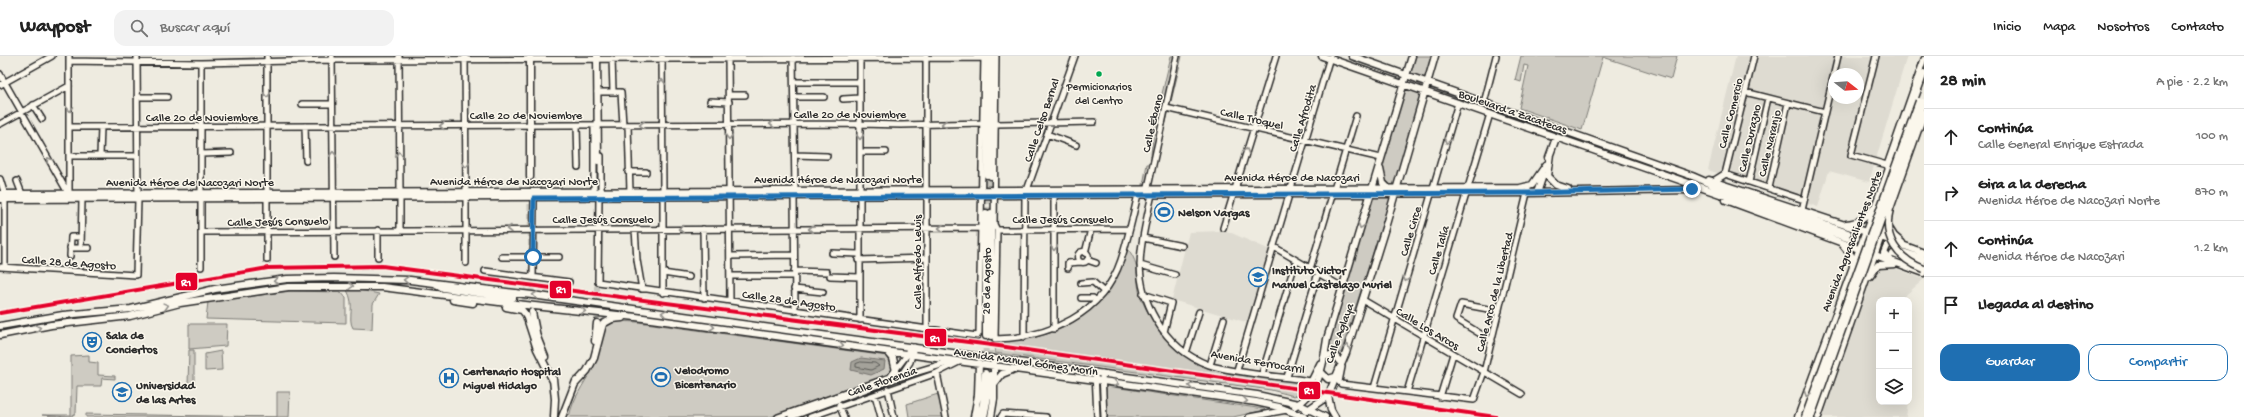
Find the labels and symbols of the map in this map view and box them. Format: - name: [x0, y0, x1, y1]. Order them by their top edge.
- north arrow: [1828, 68, 1864, 104]
- marker: Permicionarios del Centro: [1094, 69, 1104, 79]
- street label: Calle Celso Bernal: [1022, 76, 1064, 164]
- street label: Calle Comercio: [1716, 77, 1747, 150]
- one-way arrow: [658, 79, 666, 85]
- place label: Permicionarios del Centro: [1065, 82, 1132, 108]
- street label: Calle Afrodita: [1287, 83, 1321, 154]
- street label: Boulevard a Zacatecas: [1455, 87, 1569, 138]
- one-way arrow: [263, 92, 271, 98]
- street label: Calle Ébano: [1140, 93, 1168, 154]
- street label: Calle Durazno: [1736, 103, 1766, 174]
- one-way arrow: [65, 106, 74, 112]
- street label: Calle Troquel: [1219, 106, 1285, 134]
- street label: Calle 20 de Noviembre: [794, 109, 907, 123]
- street label: Calle Naranjo: [1756, 109, 1785, 178]
- street label: Calle 20 de Noviembre: [470, 110, 583, 124]
- street label: Calle 20 de Noviembre: [146, 112, 259, 126]
- one-way arrow: [941, 119, 947, 128]
- one-way arrow: [769, 120, 775, 128]
- one-way arrow: [639, 121, 645, 129]
- one-way arrow: [439, 122, 445, 130]
- one-way arrow: [725, 134, 733, 140]
- one-way arrow: [856, 134, 864, 140]
- one-way arrow: [1443, 137, 1452, 144]
- one-way arrow: [1241, 148, 1250, 155]
- one-way arrow: [329, 151, 337, 157]
- one-way arrow: [395, 151, 403, 157]
- one-way arrow: [46, 156, 53, 164]
- one-way arrow: [462, 162, 470, 168]
- street label: Avenida Aguascalientes Norte: [1820, 169, 1887, 314]
- street label: Avenida Héroe de Nacozari: [1224, 172, 1360, 186]
- street label: Avenida Héroe de Nacozari Norte: [754, 174, 923, 188]
- street label: Avenida Héroe de Nacozari Norte: [430, 176, 599, 190]
- street label: Avenida Héroe de Nacozari Norte: [106, 177, 275, 191]
- route end: [1683, 180, 1701, 198]
- sports icon: Nelson Vargas: [1153, 201, 1175, 223]
- street label: Calle Circe: [1398, 204, 1426, 258]
- place label: Nelson Vargas: [1178, 207, 1250, 221]
- street label: Calle Jesús Consuelo: [553, 214, 653, 228]
- street label: Calle Alfredo Lewis: [912, 214, 926, 309]
- street label: Calle Jesús Consuelo: [1013, 214, 1113, 228]
- street label: Calle Jesús Consuelo: [227, 215, 329, 231]
- one-way arrow: [1357, 222, 1366, 229]
- one-way arrow: [938, 224, 944, 232]
- street label: Calle Talía: [1426, 224, 1454, 277]
- one-way arrow: [506, 225, 512, 233]
- one-way arrow: [678, 225, 684, 233]
- one-way arrow: [808, 225, 814, 233]
- street label: Calle Arco de la Libertad: [1474, 230, 1518, 354]
- one-way arrow: [1050, 245, 1058, 251]
- street label: 28 de Agosto: [980, 247, 996, 315]
- route start: [524, 248, 542, 266]
- street label: Calle 28 de Agosto: [21, 254, 116, 274]
- place label: Instituto Victor Manuel Castelazo Muriel: [1272, 265, 1392, 293]
- school or university icon: Instituto Victor Manuel Castelazo Muriel: [1247, 266, 1269, 288]
- line badge: R1: [175, 272, 198, 291]
- one-way arrow: [1402, 275, 1411, 282]
- one-way arrow: [273, 276, 279, 285]
- one-way arrow: [403, 276, 409, 285]
- text: R1: [180, 278, 191, 290]
- line badge: R1: [549, 280, 572, 299]
- one-way arrow: [348, 282, 354, 290]
- text: R1: [555, 285, 566, 297]
- street label: Calle 28 de Agosto: [741, 288, 837, 315]
- one-way arrow: [532, 291, 538, 300]
- street label: Calle Aglaya: [1323, 301, 1358, 366]
- one-way arrow: [163, 303, 169, 311]
- street label: Calle Los Arcos: [1393, 305, 1462, 354]
- one-way arrow: [580, 306, 586, 315]
- one-way arrow: [661, 309, 667, 318]
- one-way arrow: [709, 322, 715, 331]
- one-way arrow: [35, 324, 42, 333]
- line badge: R1: [924, 328, 947, 347]
- place label: Sala de Conciertos: [105, 330, 158, 358]
- theatre icon: Sala de Conciertos: [81, 331, 103, 353]
- text: R1: [929, 334, 940, 346]
- one-way arrow: [838, 340, 844, 349]
- one-way arrow: [1343, 343, 1351, 350]
- street label: Avenida Manuel Gómez Morín: [953, 346, 1099, 380]
- street label: Avenida Ferrocarril: [1210, 348, 1306, 378]
- one-way arrow: [1415, 348, 1424, 355]
- street label: Calle Florencia: [846, 364, 919, 401]
- place label: Velodromo Bicentenario: [674, 365, 737, 393]
- place label: Centenario Hospital Miguel Hidalgo: [462, 366, 561, 394]
- sports icon: Velodromo Bicentenario: [650, 366, 672, 388]
- hospital icon: Centenario Hospital Miguel Hidalgo: [438, 367, 460, 389]
- one-way arrow: [1113, 379, 1119, 388]
- place label: Universidad de las Artes: [136, 380, 197, 408]
- school or university icon: Universidad de las Artes: [111, 381, 133, 403]
- line badge: R1: [1298, 381, 1321, 400]
- one-way arrow: [1188, 382, 1194, 391]
- text: R1: [1303, 386, 1314, 398]
- one-way arrow: [1803, 390, 1811, 397]
- one-way arrow: [1242, 396, 1248, 405]

